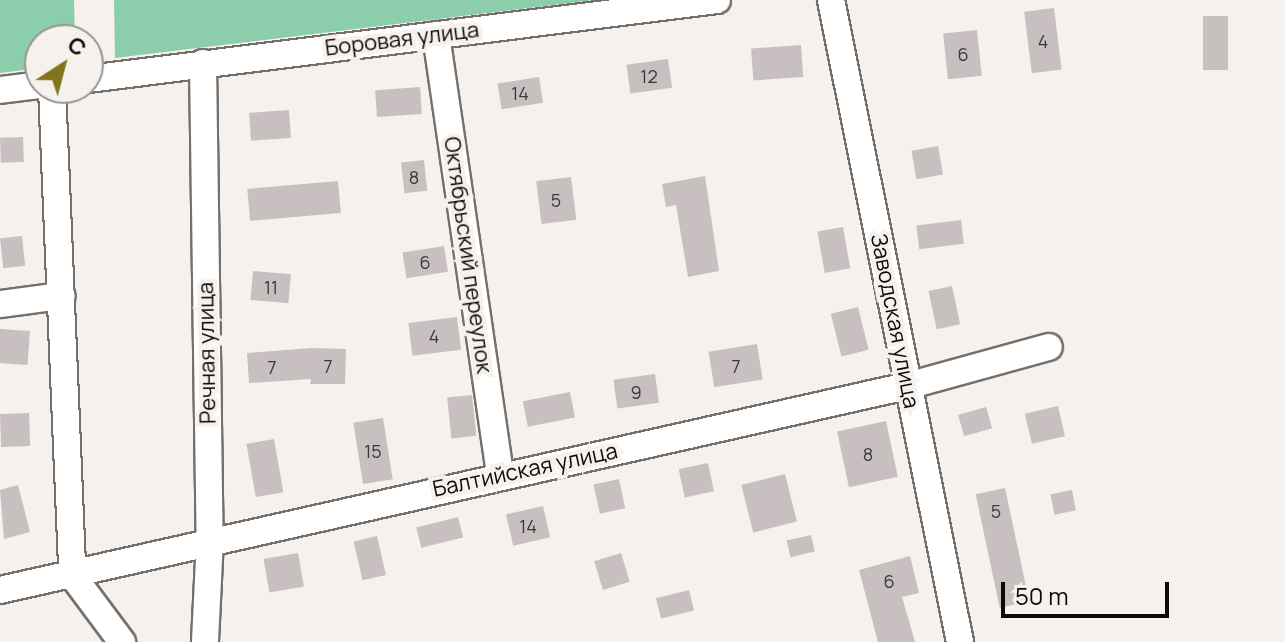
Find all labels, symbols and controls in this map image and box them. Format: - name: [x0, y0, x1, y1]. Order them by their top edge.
- street label: Боровая улица: [323, 16, 481, 62]
- north arrow: [24, 24, 104, 104]
- text: С: [62, 29, 92, 63]
- house number: 4: [1038, 30, 1048, 52]
- house number: 6: [957, 43, 969, 65]
- house number: 12: [640, 65, 658, 87]
- house number: 14: [511, 82, 529, 104]
- street label: Октябрьский переулок: [438, 135, 498, 375]
- house number: 8: [409, 166, 419, 188]
- house number: 5: [551, 189, 561, 211]
- street label: Заводская улица: [865, 231, 925, 411]
- house number: 6: [419, 251, 431, 273]
- house number: 11: [264, 276, 278, 298]
- street label: Речная улица: [193, 282, 221, 424]
- house number: 4: [429, 325, 439, 347]
- house number: 7: [323, 355, 333, 377]
- house number: 7: [731, 355, 741, 377]
- house number: 7: [267, 356, 277, 378]
- house number: 9: [630, 381, 642, 403]
- street label: Балтийская улица: [430, 438, 620, 502]
- house number: 15: [364, 440, 382, 462]
- house number: 8: [863, 443, 873, 465]
- house number: 5: [991, 500, 1001, 522]
- house number: 14: [519, 515, 537, 537]
- scale bar: [1005, 566, 1173, 616]
- house number: 6: [883, 570, 895, 592]
- text: 50 m: [1015, 579, 1069, 612]

